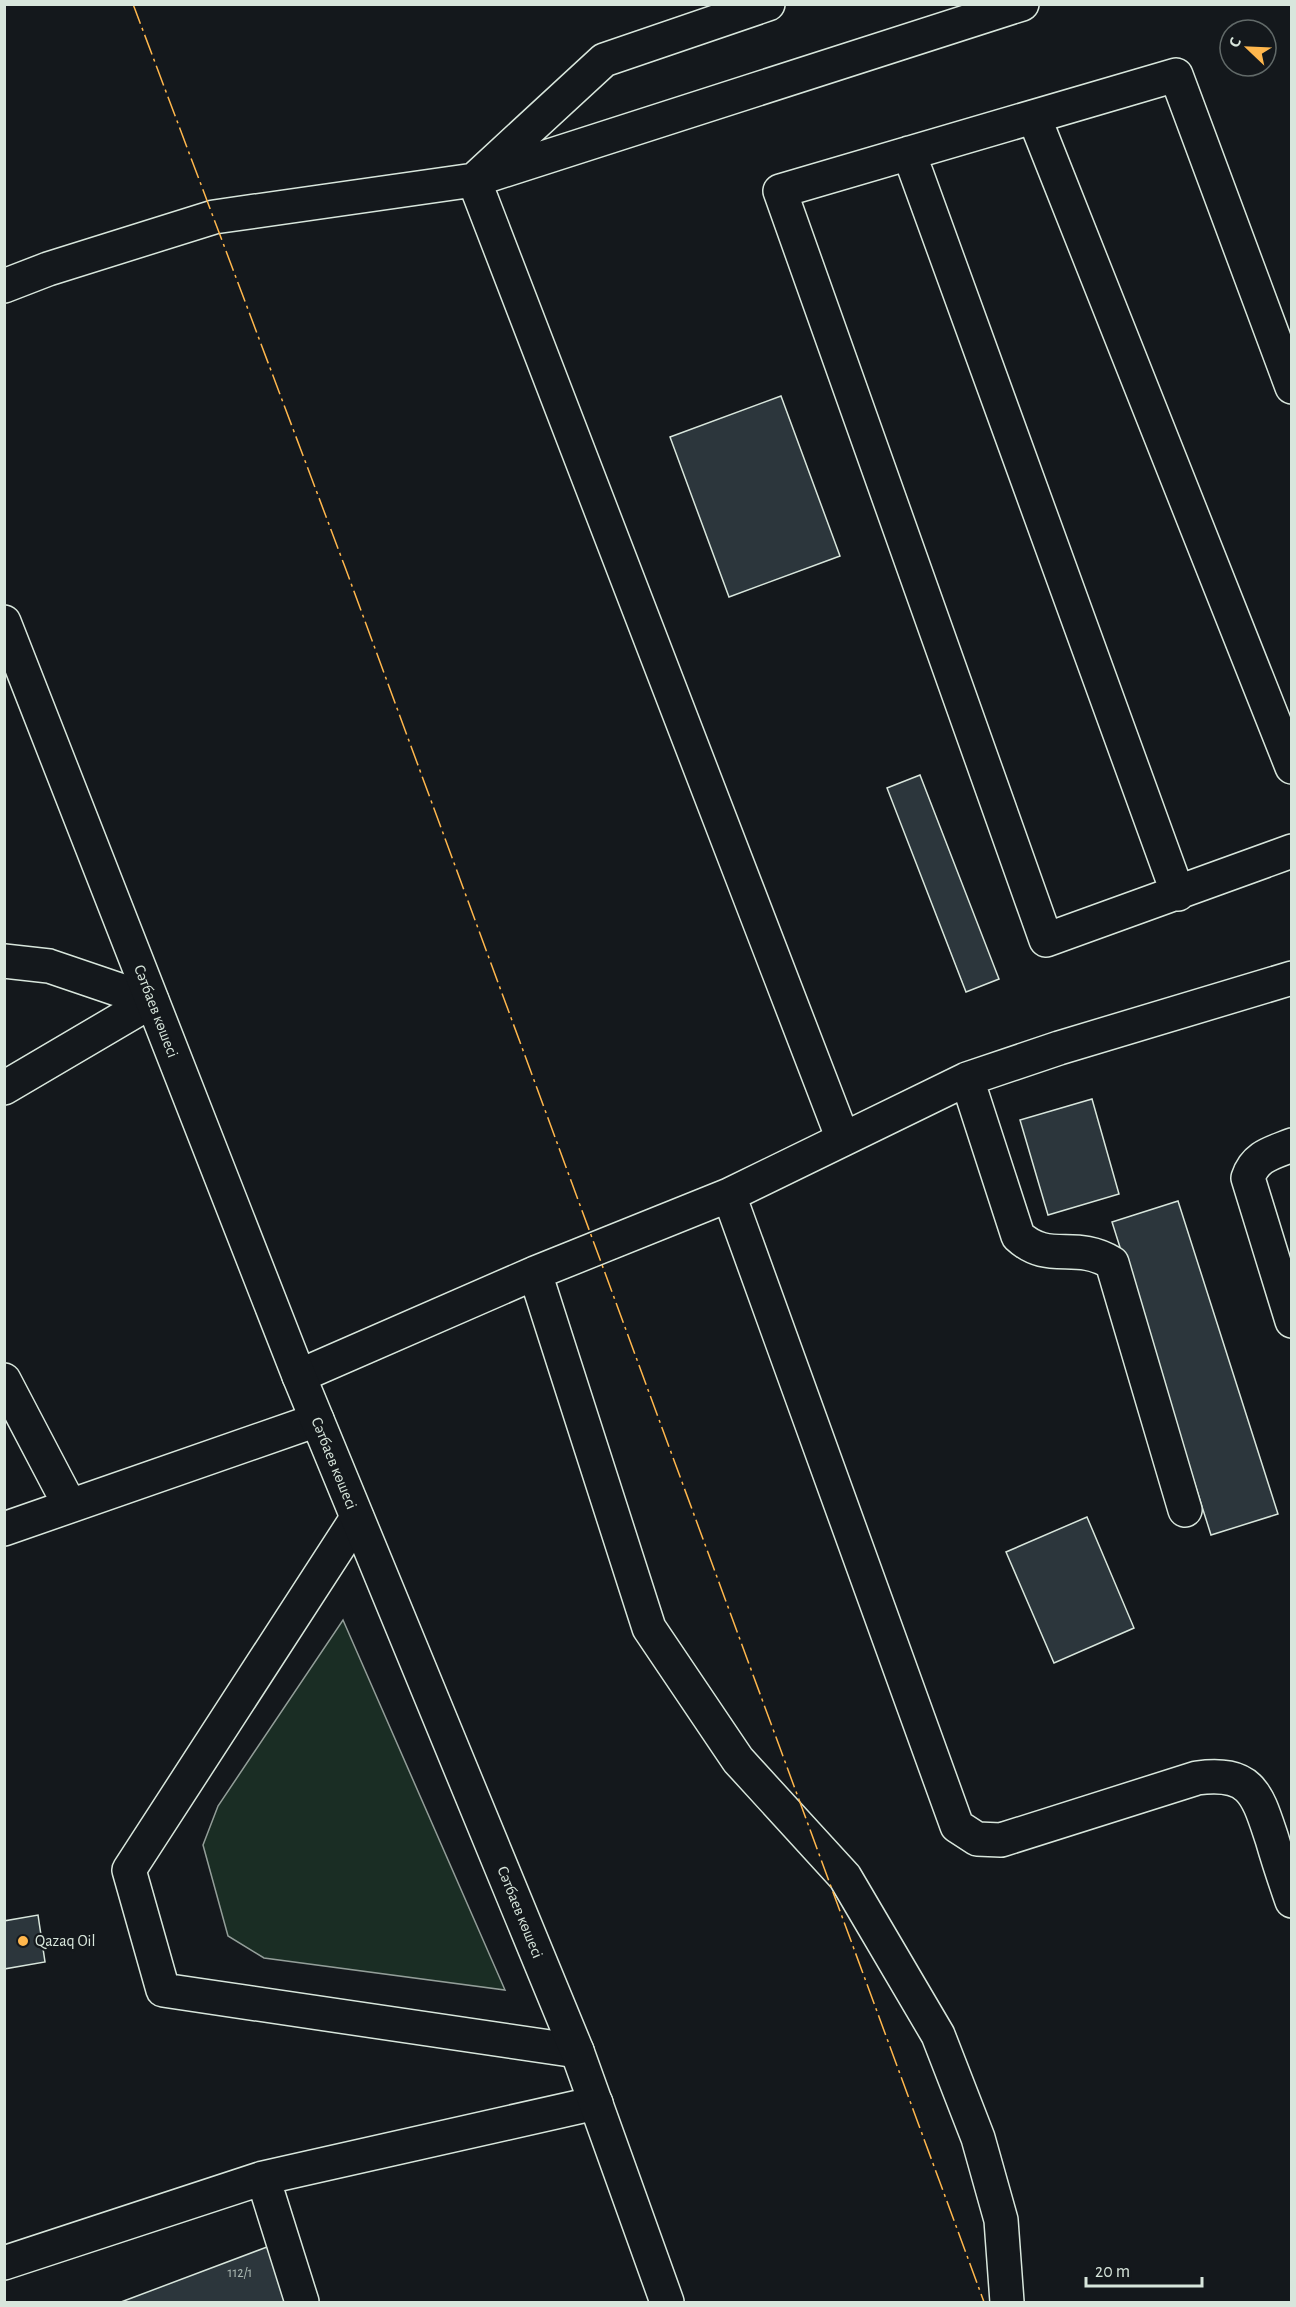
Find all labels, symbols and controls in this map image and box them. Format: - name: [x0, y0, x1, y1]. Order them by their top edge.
- north arrow: [1218, 18, 1278, 78]
- text: С: [1226, 35, 1244, 50]
- street label: Сәтбаев көшесі: [131, 962, 181, 1060]
- street label: Сәтбаев көшесі: [308, 1415, 360, 1511]
- street label: Сәтбаев көшесі: [494, 1864, 546, 1960]
- place label: Qazaq Oil: [35, 1933, 95, 1950]
- marker: Qazaq Oil: [16, 1934, 30, 1948]
- scale bar: [1086, 2250, 1202, 2288]
- text: 20 m: [1095, 2263, 1130, 2281]
- house number: 112/1: [228, 2266, 252, 2280]

